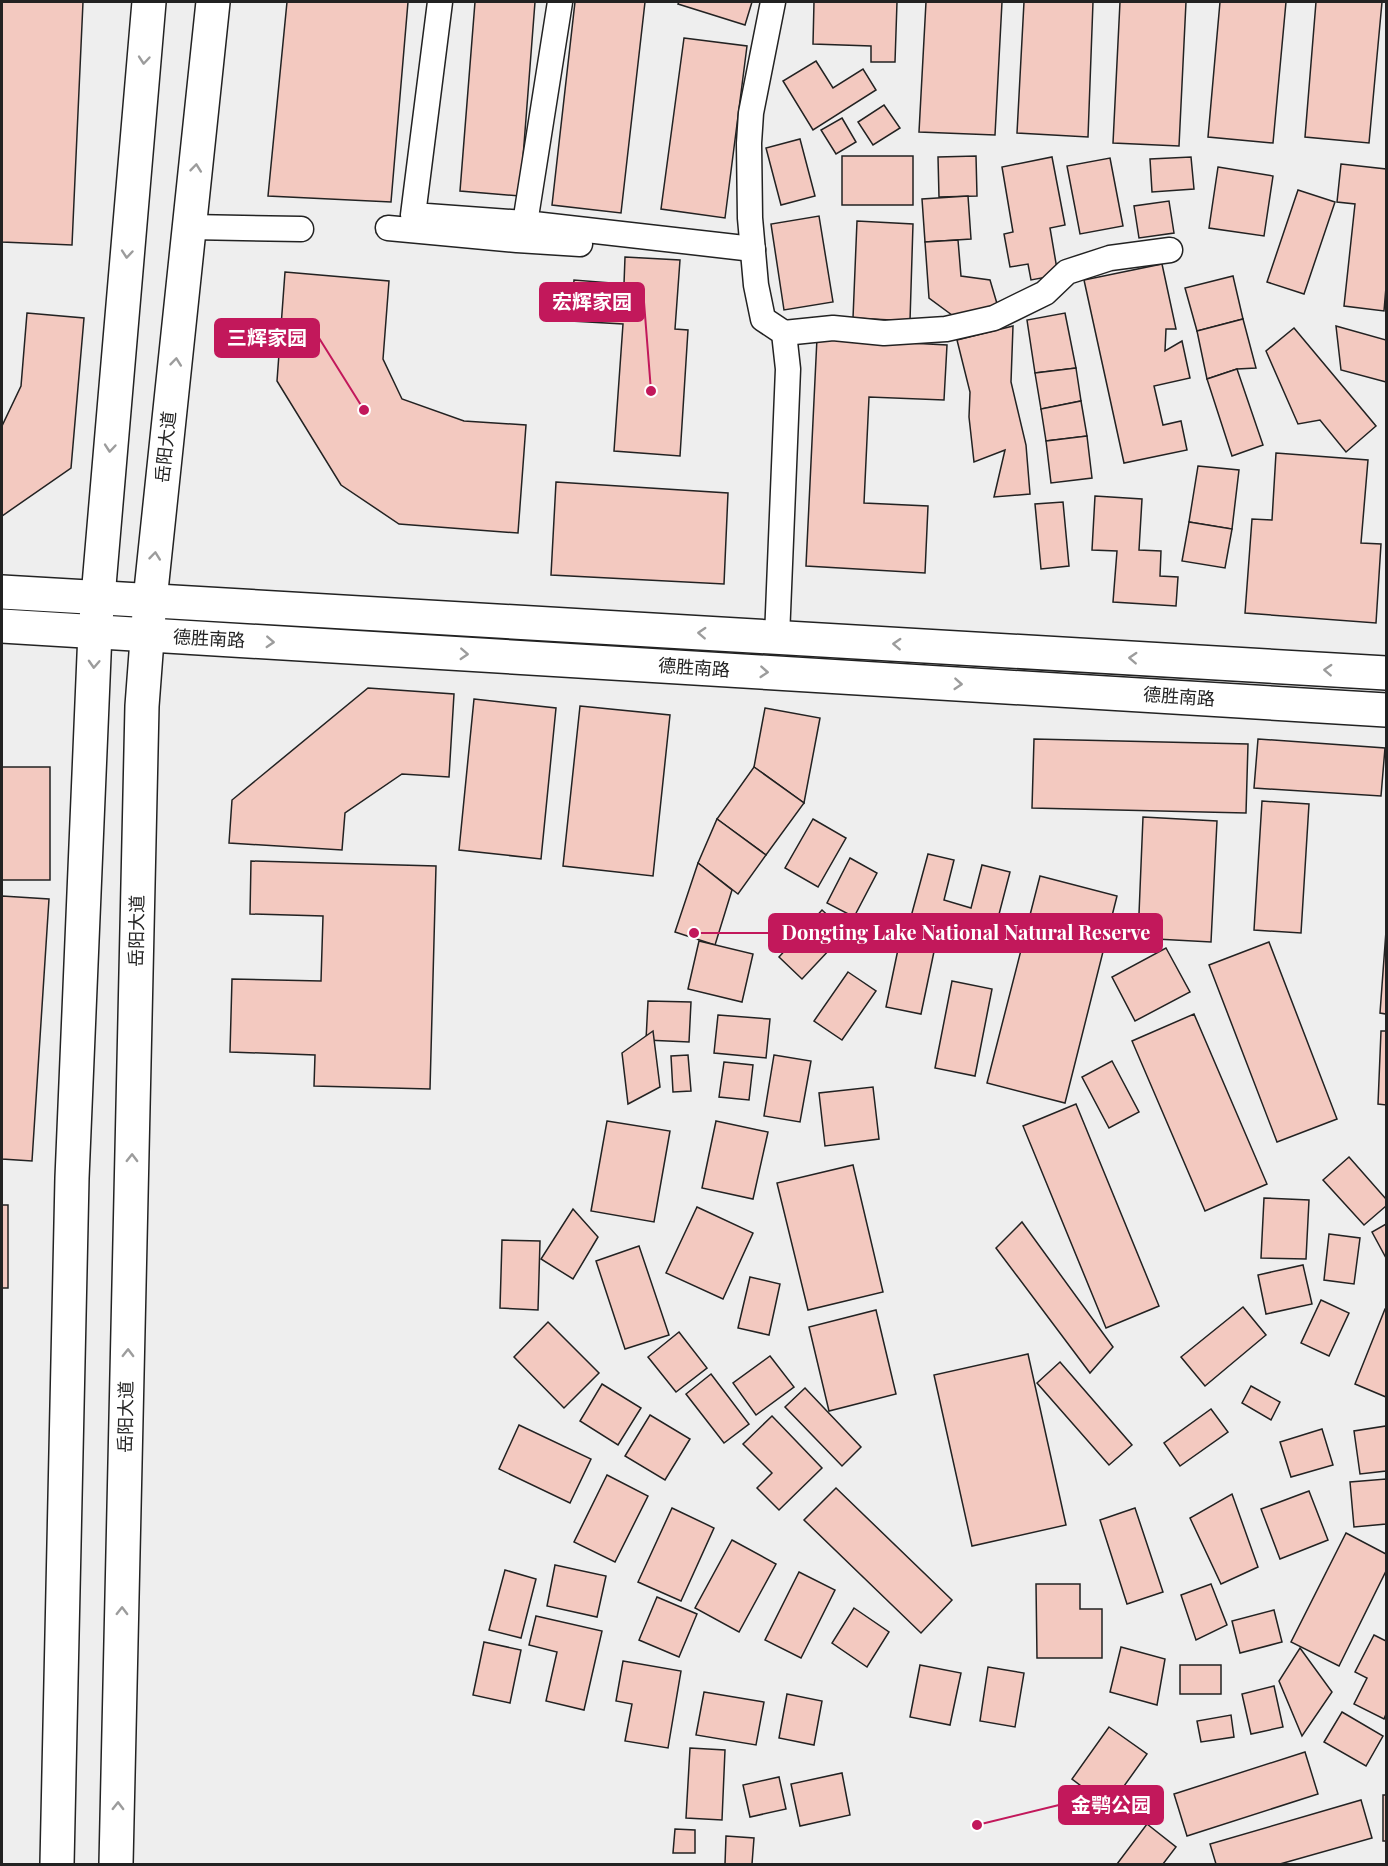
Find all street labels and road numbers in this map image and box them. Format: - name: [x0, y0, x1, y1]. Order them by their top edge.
- street label: 岳阳大道: [149, 410, 181, 484]
- street label: 德胜南路: [172, 624, 246, 652]
- street label: 德胜南路: [657, 653, 731, 681]
- street label: 德胜南路: [1142, 682, 1216, 710]
- street label: 岳阳大道: [123, 895, 149, 967]
- street label: 岳阳大道: [112, 1381, 138, 1453]

